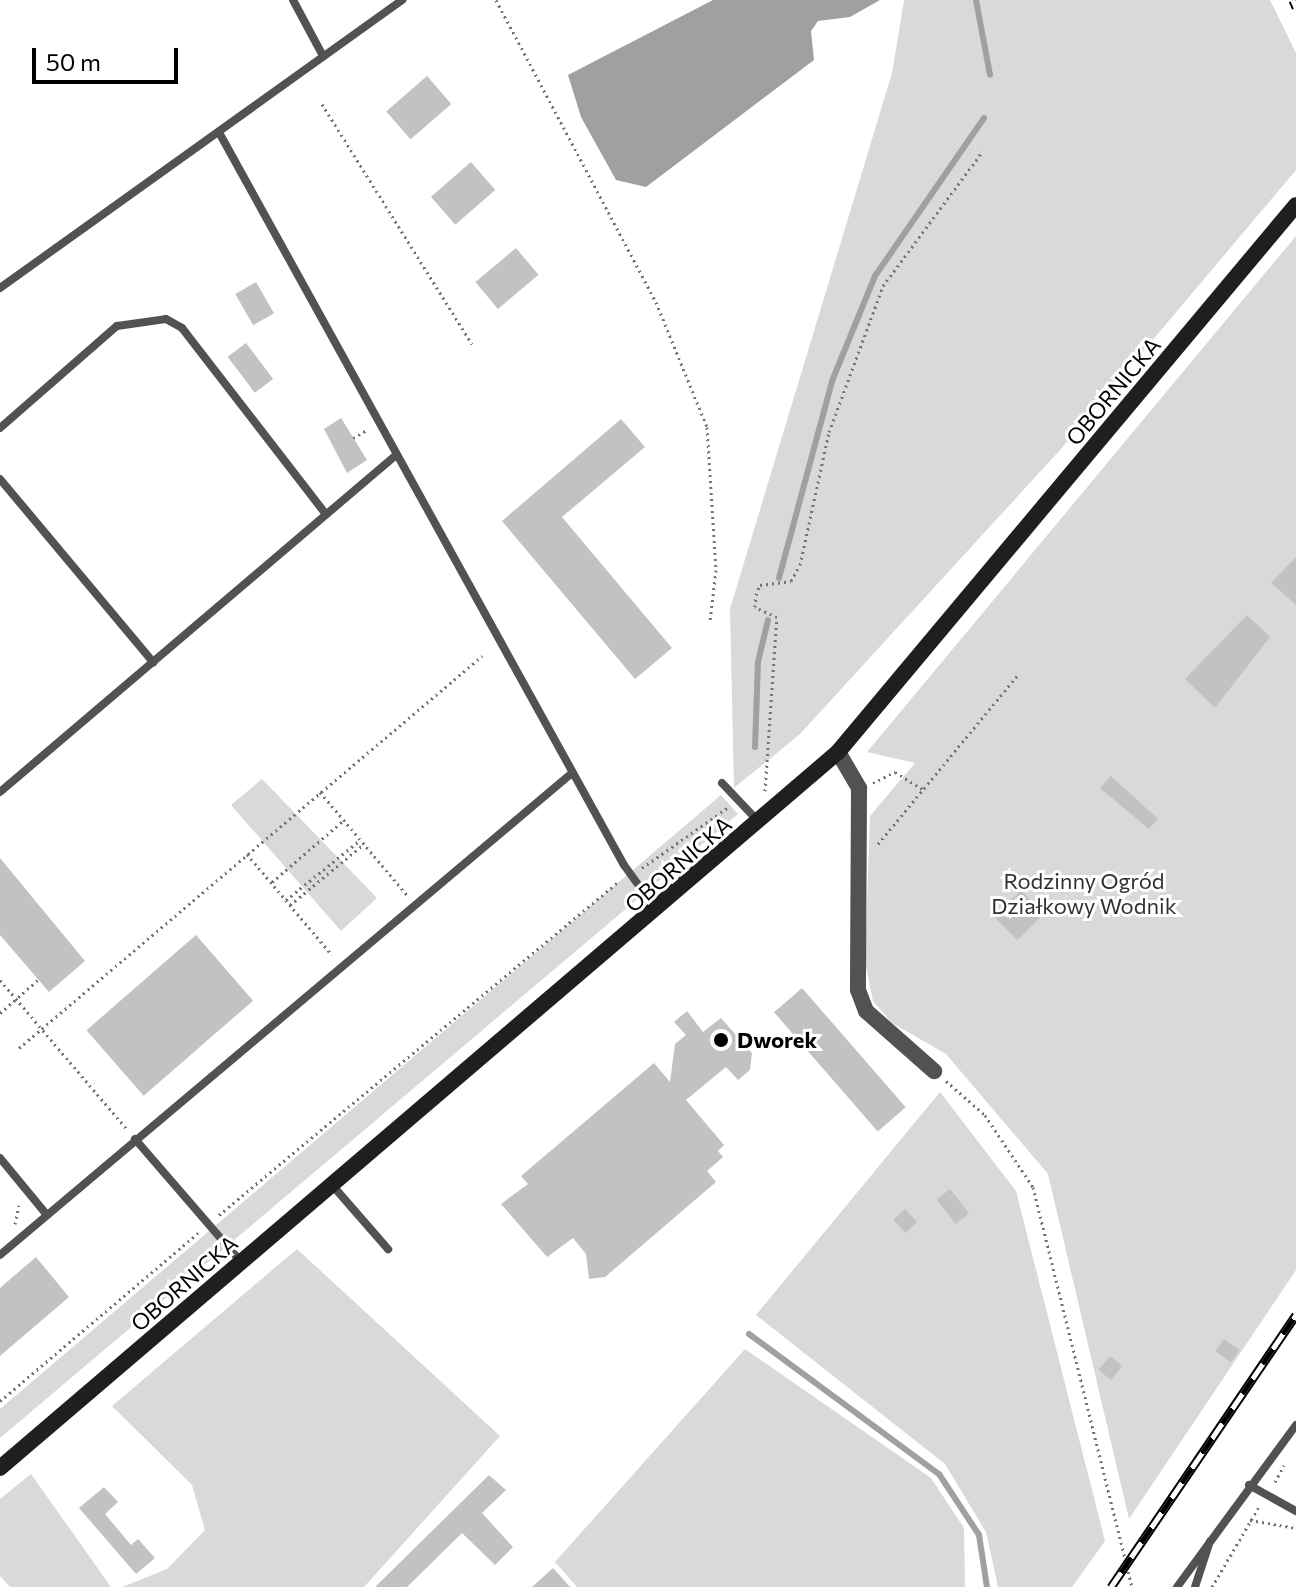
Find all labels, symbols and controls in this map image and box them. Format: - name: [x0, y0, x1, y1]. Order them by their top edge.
- scale bar: [36, 32, 182, 82]
- text: 50 m: [46, 47, 101, 76]
- street label: OBORNICKA: [1060, 332, 1166, 450]
- street label: OBORNICKA: [619, 811, 737, 917]
- park label: Rodzinny Ogród Działkowy Wodnik: [991, 867, 1177, 918]
- place label: Dworek: [737, 1027, 817, 1053]
- marker: Dworek: [712, 1031, 730, 1049]
- street label: OBORNICKA: [125, 1230, 243, 1336]

